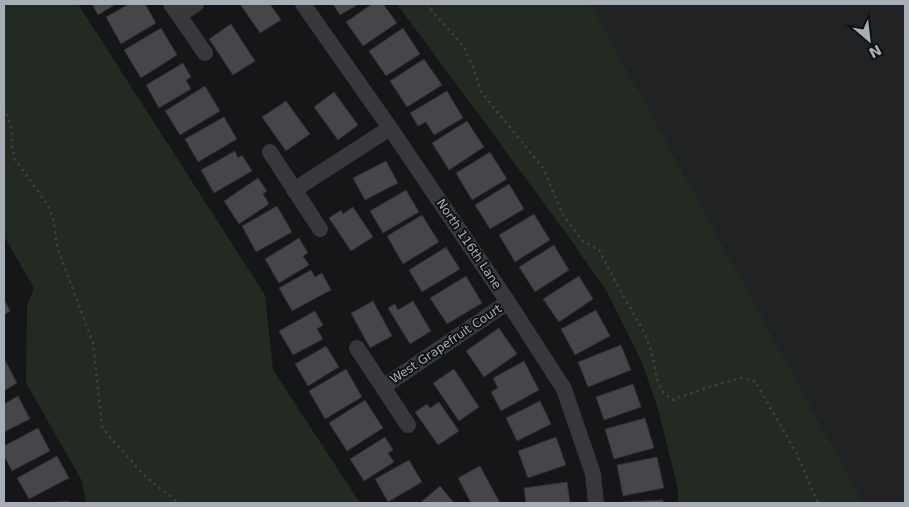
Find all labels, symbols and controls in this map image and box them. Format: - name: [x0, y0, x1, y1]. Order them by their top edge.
- north arrow: [844, 15, 894, 65]
- text: N: [866, 42, 884, 61]
- street label: North 116th Lane: [434, 196, 504, 292]
- street label: West Grapefruit Court: [388, 301, 505, 387]

